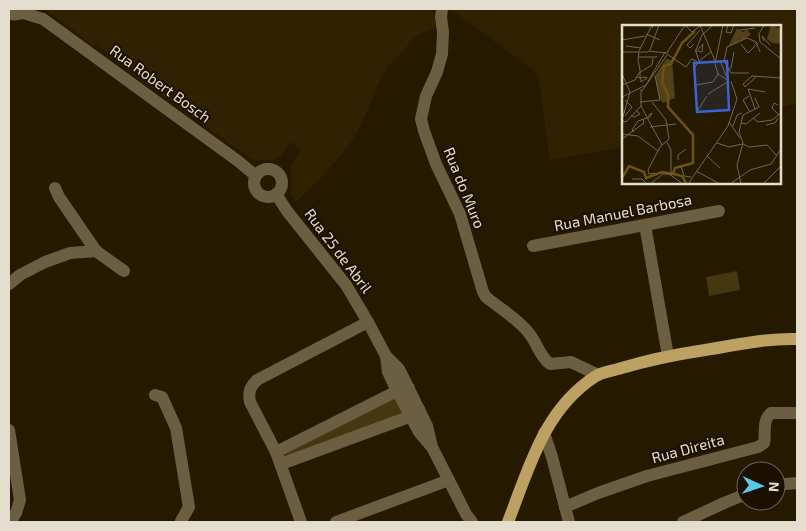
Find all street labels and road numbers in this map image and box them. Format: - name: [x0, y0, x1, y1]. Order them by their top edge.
- street label: Rua Robert Bosch: [107, 41, 215, 126]
- street label: Rua do Muro: [440, 144, 489, 231]
- street label: Rua Manuel Barbosa: [552, 190, 693, 234]
- street label: Rua 25 de Abril: [301, 205, 377, 297]
- street label: Rua Direita: [649, 430, 726, 466]

